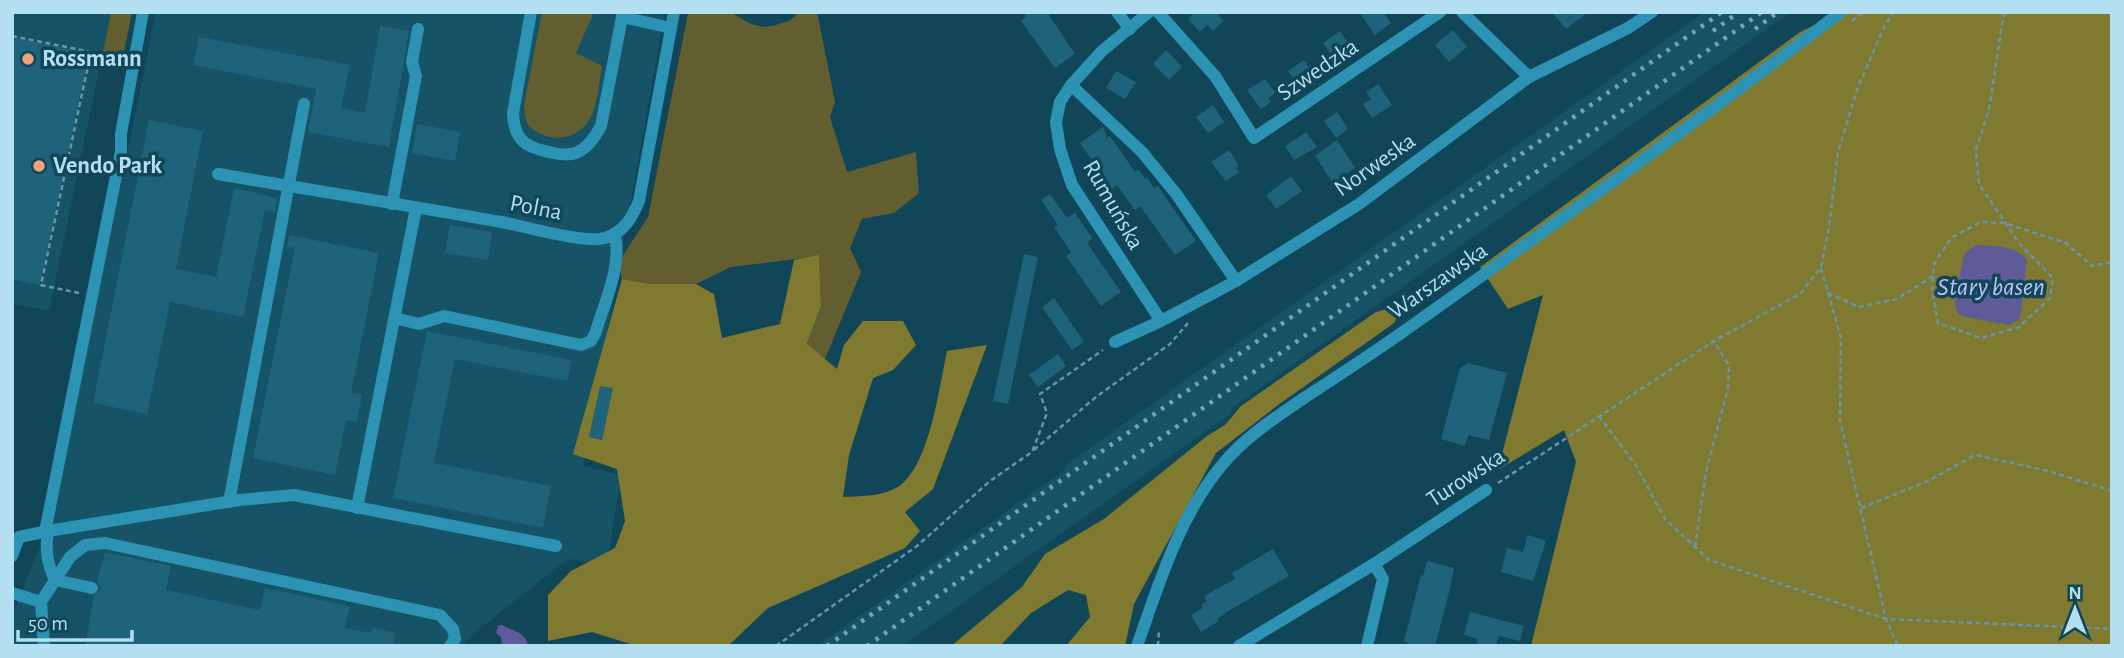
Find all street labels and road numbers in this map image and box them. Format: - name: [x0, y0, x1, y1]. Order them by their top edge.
- street label: Szwedzka: [1273, 34, 1363, 106]
- street label: Norweska: [1330, 129, 1420, 201]
- street label: Rumuńska: [1078, 156, 1148, 254]
- street label: Polna: [508, 191, 564, 225]
- street label: Warszawska: [1384, 238, 1492, 324]
- street label: Turowska: [1423, 444, 1509, 512]

